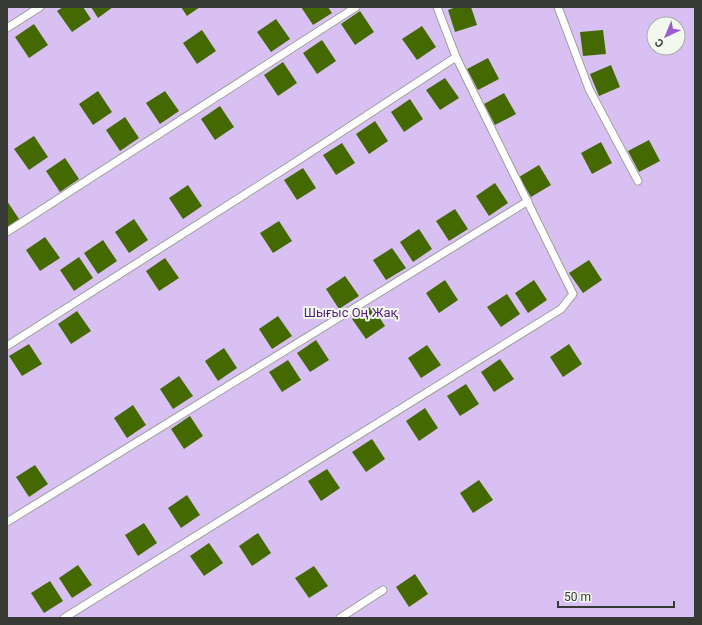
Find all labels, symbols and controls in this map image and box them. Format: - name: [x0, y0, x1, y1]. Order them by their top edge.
- north arrow: [646, 16, 686, 56]
- text: С: [652, 36, 667, 50]
- park label: Шығыс Оң Жақ: [304, 305, 399, 320]
- scale bar: [558, 583, 674, 609]
- text: 50 m: [564, 590, 591, 604]

